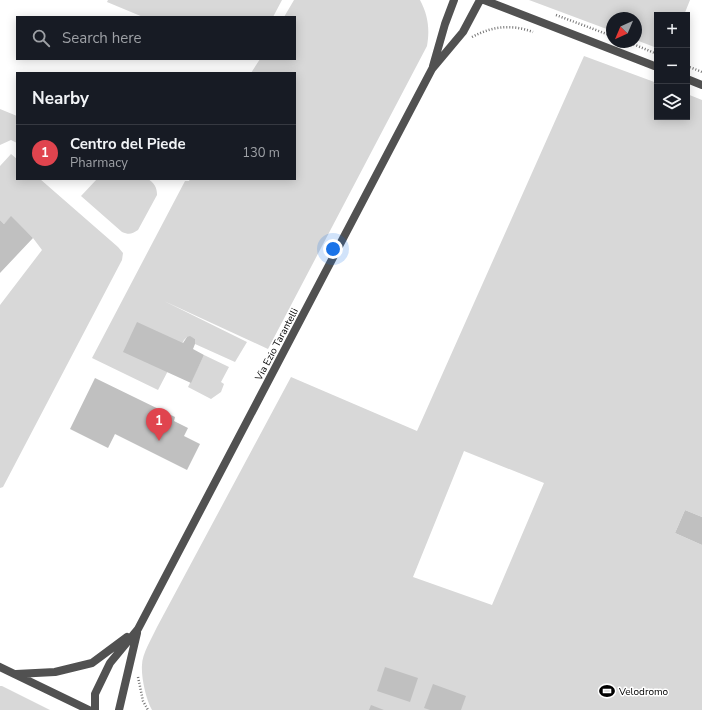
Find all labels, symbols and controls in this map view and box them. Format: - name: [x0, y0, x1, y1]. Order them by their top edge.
- north arrow: [606, 12, 642, 48]
- map controls: [654, 12, 690, 120]
- button: +: [654, 12, 690, 48]
- search box: [16, 16, 296, 60]
- icon: search: [30, 27, 52, 49]
- text: Search here: [62, 28, 142, 48]
- button: −: [654, 48, 690, 84]
- button: layers: [654, 84, 690, 120]
- text: Nearby: [32, 87, 89, 110]
- text: Centro del Piede: [70, 134, 186, 154]
- text: 1: [41, 144, 49, 162]
- text: 130 m: [242, 144, 280, 162]
- text: Pharmacy: [70, 154, 128, 172]
- your location: [323, 239, 343, 259]
- street label: Via Ezio Tarantelli: [251, 306, 302, 384]
- pin: 1: [146, 408, 172, 441]
- sports icon: Velodromo: [598, 682, 616, 700]
- place label: Velodromo: [618, 685, 669, 699]

